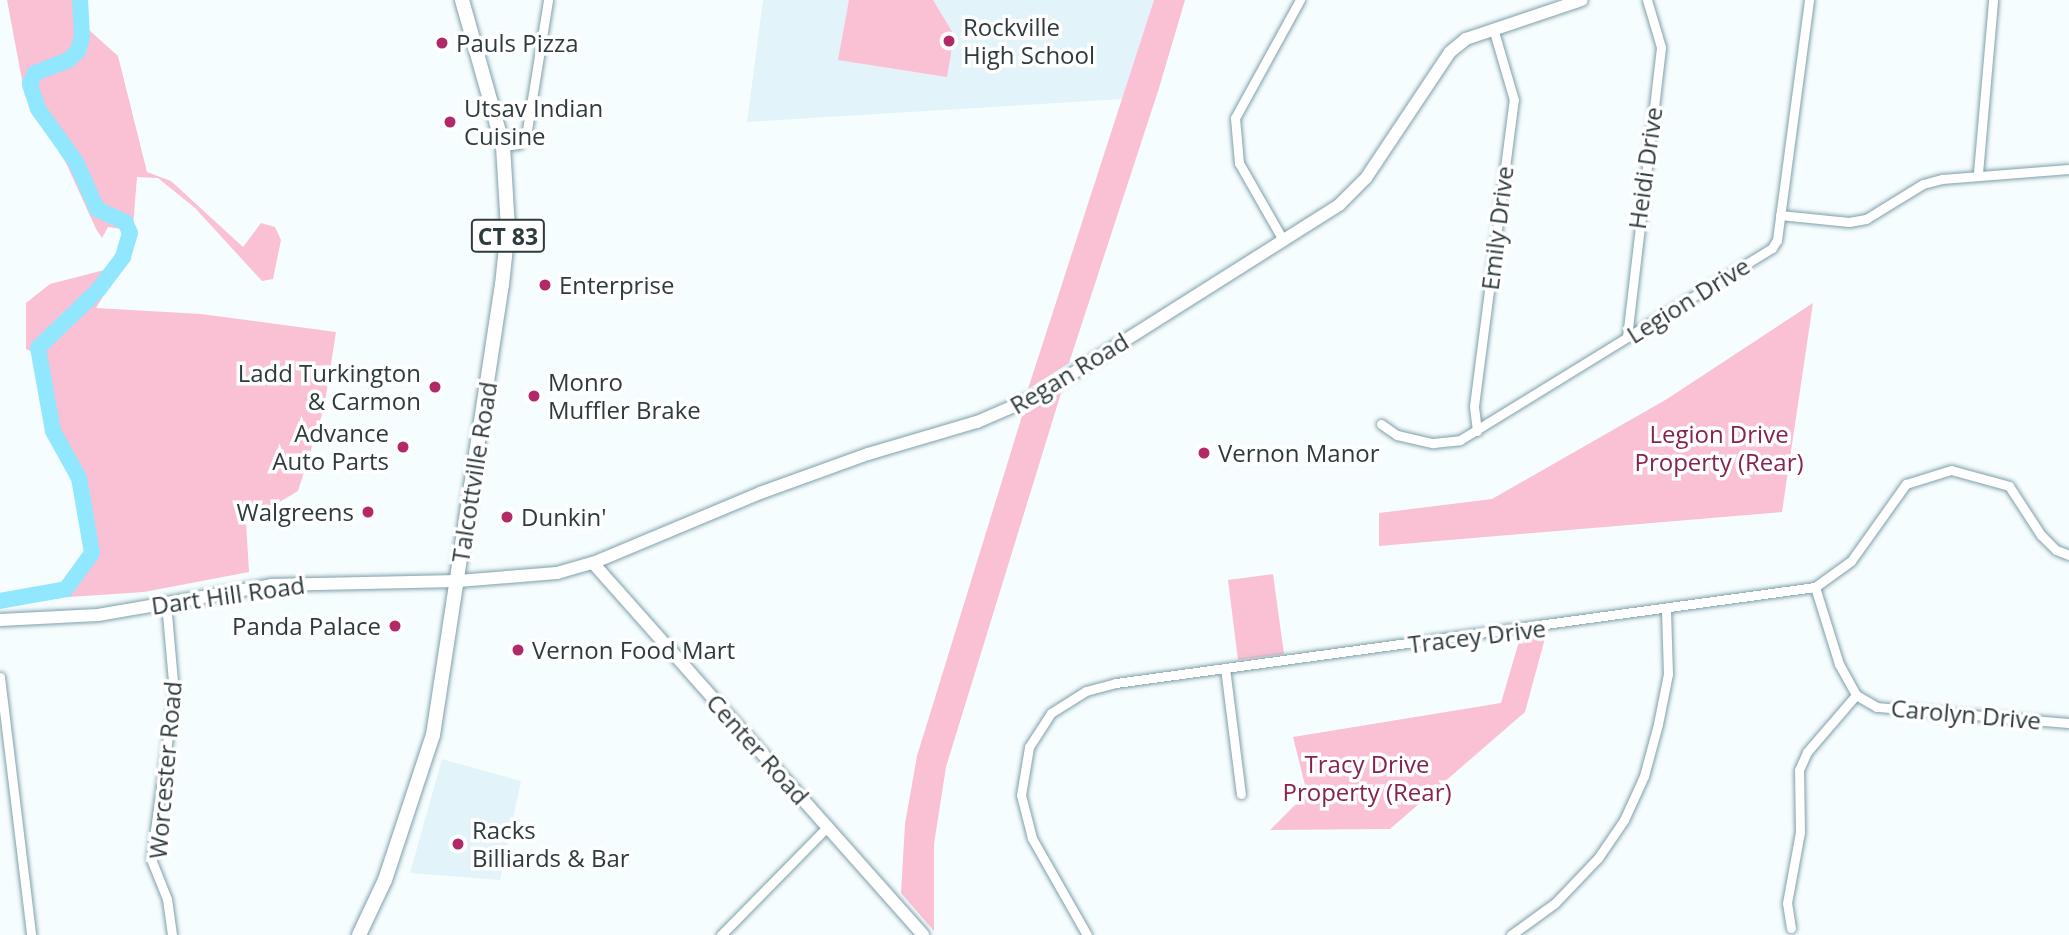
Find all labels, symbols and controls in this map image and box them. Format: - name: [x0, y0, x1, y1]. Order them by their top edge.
- place label: Rockville High School: [963, 13, 1095, 69]
- place label: Pauls Pizza: [456, 29, 579, 57]
- marker: Rockville High School: [941, 33, 957, 49]
- marker: Pauls Pizza: [434, 35, 450, 51]
- place label: Utsav Indian Cuisine: [464, 94, 603, 150]
- street label: Heidi Drive: [1622, 105, 1668, 231]
- marker: Utsav Indian Cuisine: [442, 114, 458, 130]
- street label: Emily Drive: [1475, 164, 1519, 292]
- road number: CT 83: [470, 216, 546, 256]
- street label: Legion Drive: [1621, 251, 1755, 349]
- place label: Enterprise: [559, 271, 674, 299]
- marker: Enterprise: [537, 277, 553, 293]
- street label: Regan Road: [1005, 326, 1133, 420]
- place label: Ladd Turkington & Carmon: [238, 359, 421, 415]
- place label: Monro Muffler Brake: [548, 368, 701, 424]
- marker: Ladd Turkington & Carmon: [427, 379, 443, 395]
- street label: Talcottville Road: [445, 379, 503, 565]
- marker: Monro Muffler Brake: [526, 388, 542, 404]
- place label: Advance Auto Parts: [272, 419, 389, 475]
- park label: Legion Drive Property (Rear): [1634, 420, 1804, 476]
- marker: Advance Auto Parts: [395, 439, 411, 455]
- place label: Vernon Manor: [1218, 439, 1380, 467]
- marker: Vernon Manor: [1196, 445, 1212, 461]
- place label: Walgreens: [236, 498, 354, 526]
- place label: Dunkin': [521, 503, 606, 531]
- marker: Walgreens: [360, 504, 376, 520]
- marker: Dunkin': [499, 509, 515, 525]
- street label: Dart Hill Road: [149, 570, 307, 620]
- place label: Panda Palace: [232, 612, 381, 640]
- street label: Tracey Drive: [1407, 613, 1547, 659]
- marker: Panda Palace: [387, 618, 403, 634]
- place label: Vernon Food Mart: [532, 636, 735, 664]
- marker: Vernon Food Mart: [510, 642, 526, 658]
- street label: Worcester Road: [143, 680, 187, 860]
- street label: Center Road: [701, 688, 815, 810]
- street label: Carolyn Drive: [1890, 693, 2042, 735]
- park label: Tracy Drive Property (Rear): [1282, 750, 1452, 806]
- place label: Racks Billiards & Bar: [472, 816, 630, 872]
- marker: Racks Billiards & Bar: [450, 836, 466, 852]

